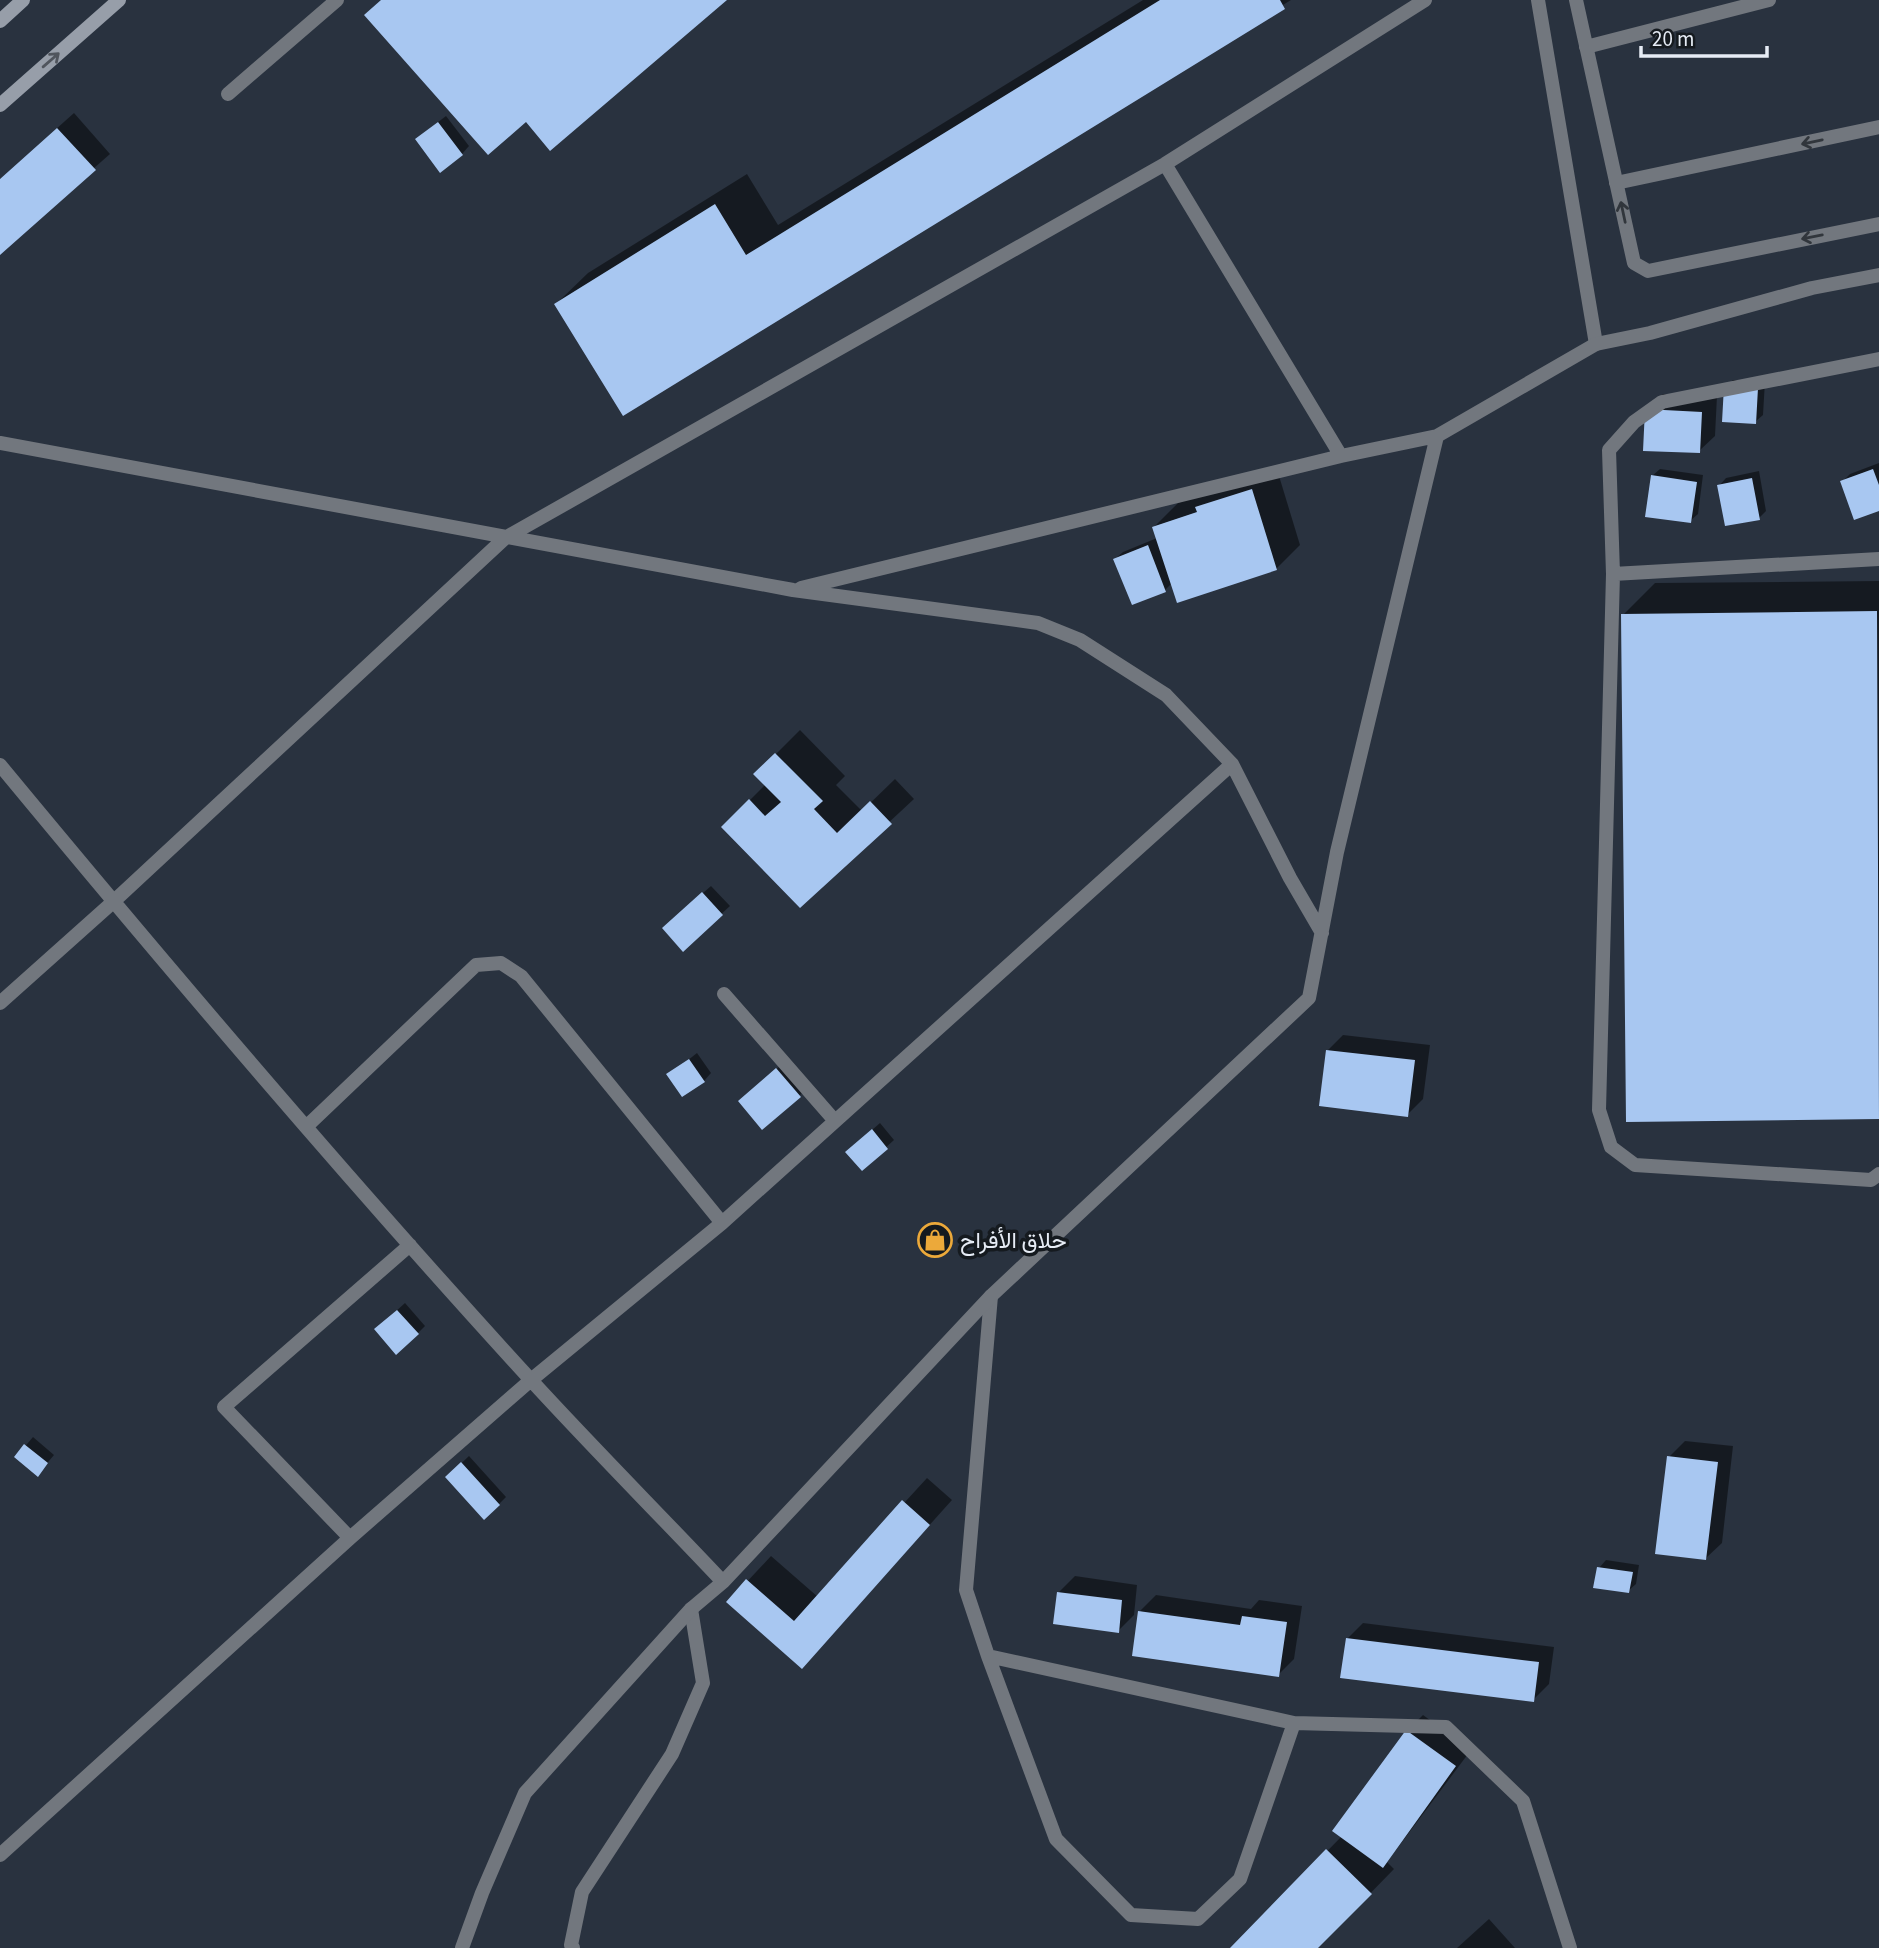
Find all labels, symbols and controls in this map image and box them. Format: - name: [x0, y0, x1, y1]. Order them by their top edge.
- scale bar: [1641, 14, 1767, 58]
- text: 20 m: [1652, 24, 1694, 54]
- one-way arrow: [42, 52, 60, 68]
- one-way arrow: [1801, 135, 1824, 149]
- one-way arrow: [1615, 201, 1629, 224]
- one-way arrow: [1801, 231, 1824, 245]
- shop icon: حلاق الأفراح: [916, 1221, 954, 1259]
- place label: حلاق الأفراح: [960, 1224, 1067, 1257]

